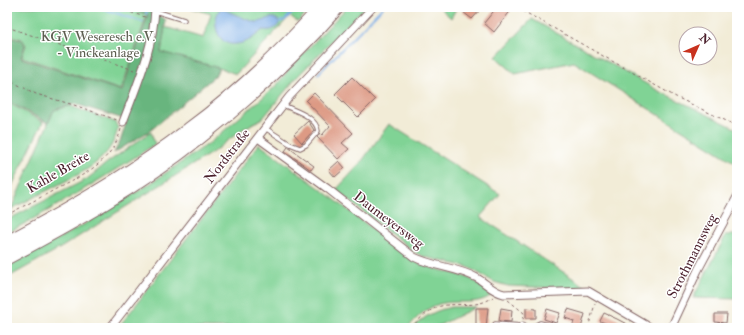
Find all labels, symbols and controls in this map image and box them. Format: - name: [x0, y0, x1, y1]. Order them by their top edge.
- north arrow: [678, 26, 718, 66]
- park label: KGV Weseresch e.V. - Vinckeanlage: [41, 28, 156, 61]
- text: N: [696, 30, 714, 48]
- street label: Nordstraße: [200, 125, 254, 187]
- street label: Kahle Breite: [24, 147, 92, 197]
- street label: Daumeyersweg: [350, 188, 429, 254]
- street label: Strothmannsweg: [663, 210, 721, 301]

